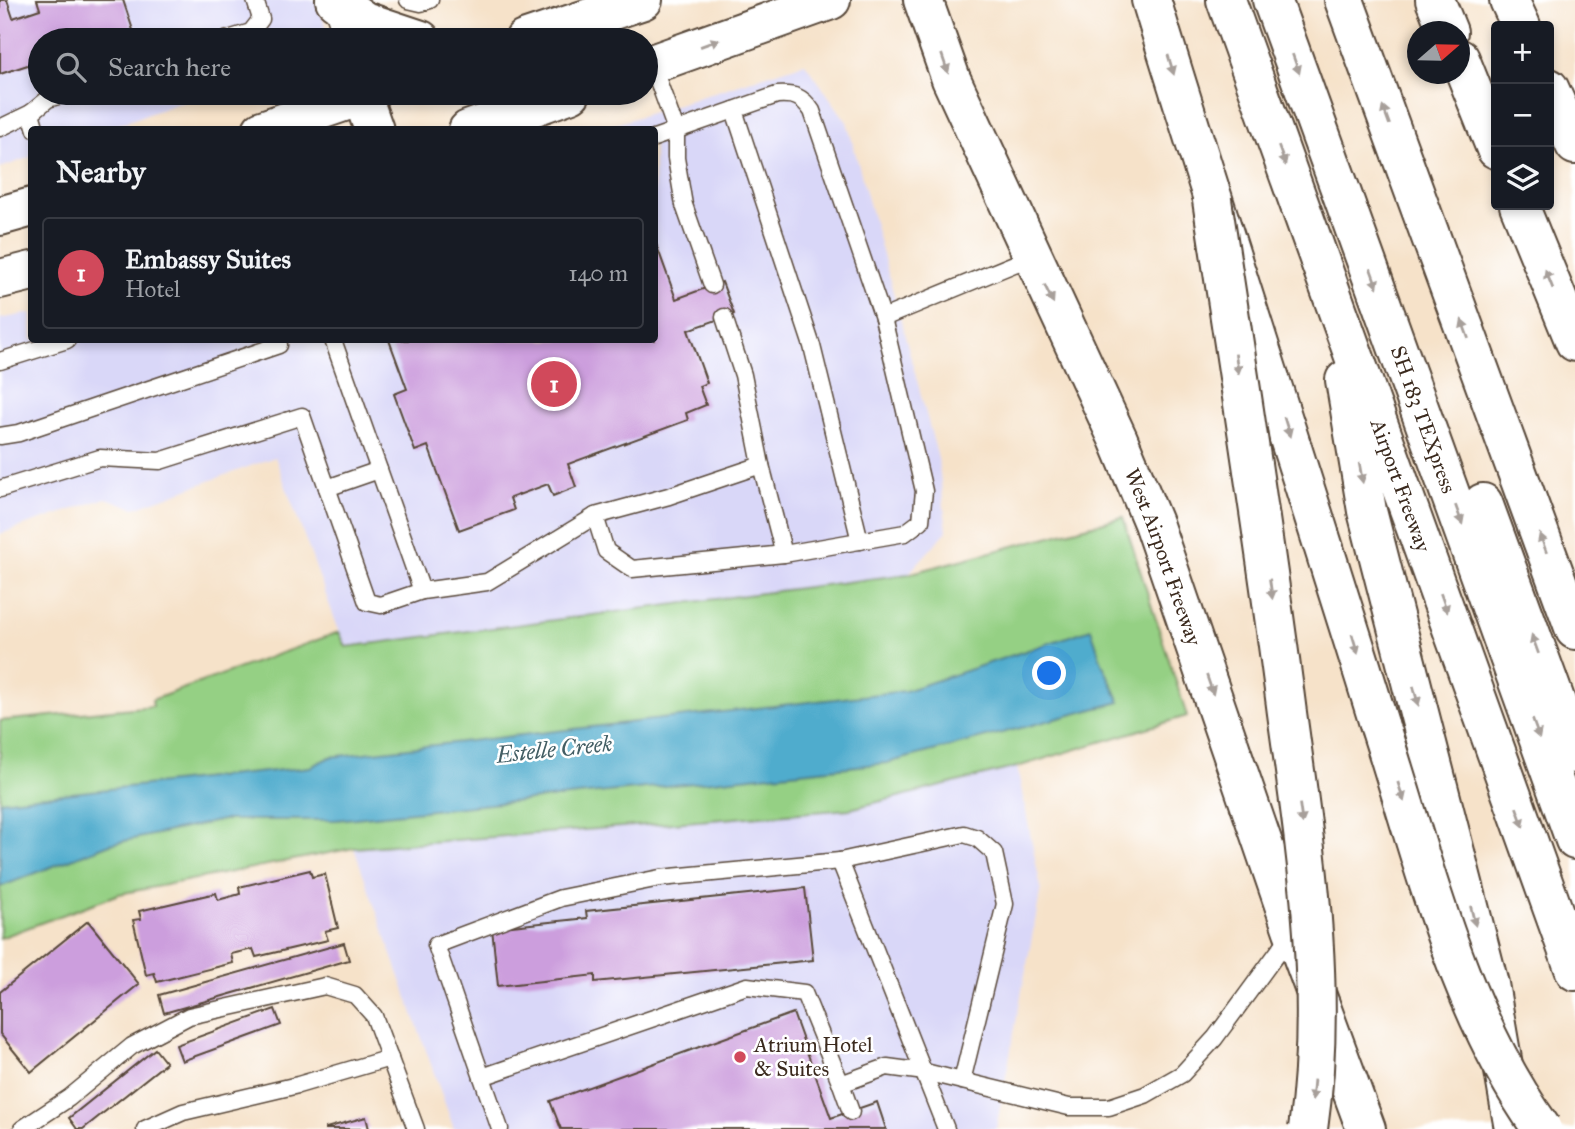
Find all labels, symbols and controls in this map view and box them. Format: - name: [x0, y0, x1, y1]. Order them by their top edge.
- north arrow: [1407, 21, 1470, 84]
- map controls: [1491, 21, 1554, 210]
- button: +: [1491, 21, 1554, 84]
- search box: [28, 28, 658, 105]
- one-way arrow: [700, 37, 721, 48]
- icon: search: [52, 48, 90, 86]
- text: Search here: [108, 51, 231, 83]
- one-way arrow: [940, 54, 951, 75]
- one-way arrow: [1291, 54, 1302, 75]
- one-way arrow: [1167, 55, 1177, 76]
- button: −: [1491, 84, 1554, 147]
- one-way arrow: [1380, 105, 1391, 126]
- one-way arrow: [1277, 146, 1288, 167]
- button: layers: [1491, 147, 1554, 210]
- text: Nearby: [56, 154, 146, 190]
- text: Embassy Suites: [125, 243, 291, 275]
- text: 1: [76, 259, 86, 287]
- text: 140 m: [568, 259, 628, 287]
- one-way arrow: [1368, 267, 1379, 288]
- one-way arrow: [1544, 268, 1555, 289]
- text: Hotel: [125, 275, 180, 303]
- one-way arrow: [1043, 284, 1054, 304]
- one-way arrow: [1459, 318, 1470, 339]
- street label: SH 183 TEXpress: [1385, 342, 1462, 497]
- one-way arrow: [1232, 353, 1243, 375]
- pin: 1: [531, 358, 577, 410]
- street label: Airport Freeway: [1364, 415, 1437, 557]
- one-way arrow: [1282, 417, 1292, 438]
- one-way arrow: [1356, 462, 1367, 484]
- street label: West Airport Freeway: [1119, 464, 1207, 650]
- one-way arrow: [1454, 505, 1465, 526]
- one-way arrow: [1537, 532, 1548, 553]
- one-way arrow: [1266, 578, 1277, 600]
- one-way arrow: [1438, 592, 1449, 613]
- one-way arrow: [1529, 633, 1540, 654]
- one-way arrow: [1350, 634, 1360, 655]
- your location: [1032, 656, 1066, 690]
- one-way arrow: [1205, 675, 1216, 696]
- one-way arrow: [1411, 685, 1422, 707]
- one-way arrow: [1530, 719, 1541, 740]
- water label: Estelle Creek: [494, 729, 613, 769]
- one-way arrow: [1396, 782, 1407, 803]
- one-way arrow: [1296, 803, 1307, 825]
- one-way arrow: [1515, 807, 1526, 828]
- one-way arrow: [1468, 905, 1479, 927]
- place label: Atrium Hotel & Suites: [753, 1032, 873, 1082]
- marker: Atrium Hotel & Suites: [732, 1049, 748, 1065]
- one-way arrow: [1307, 1079, 1318, 1101]

